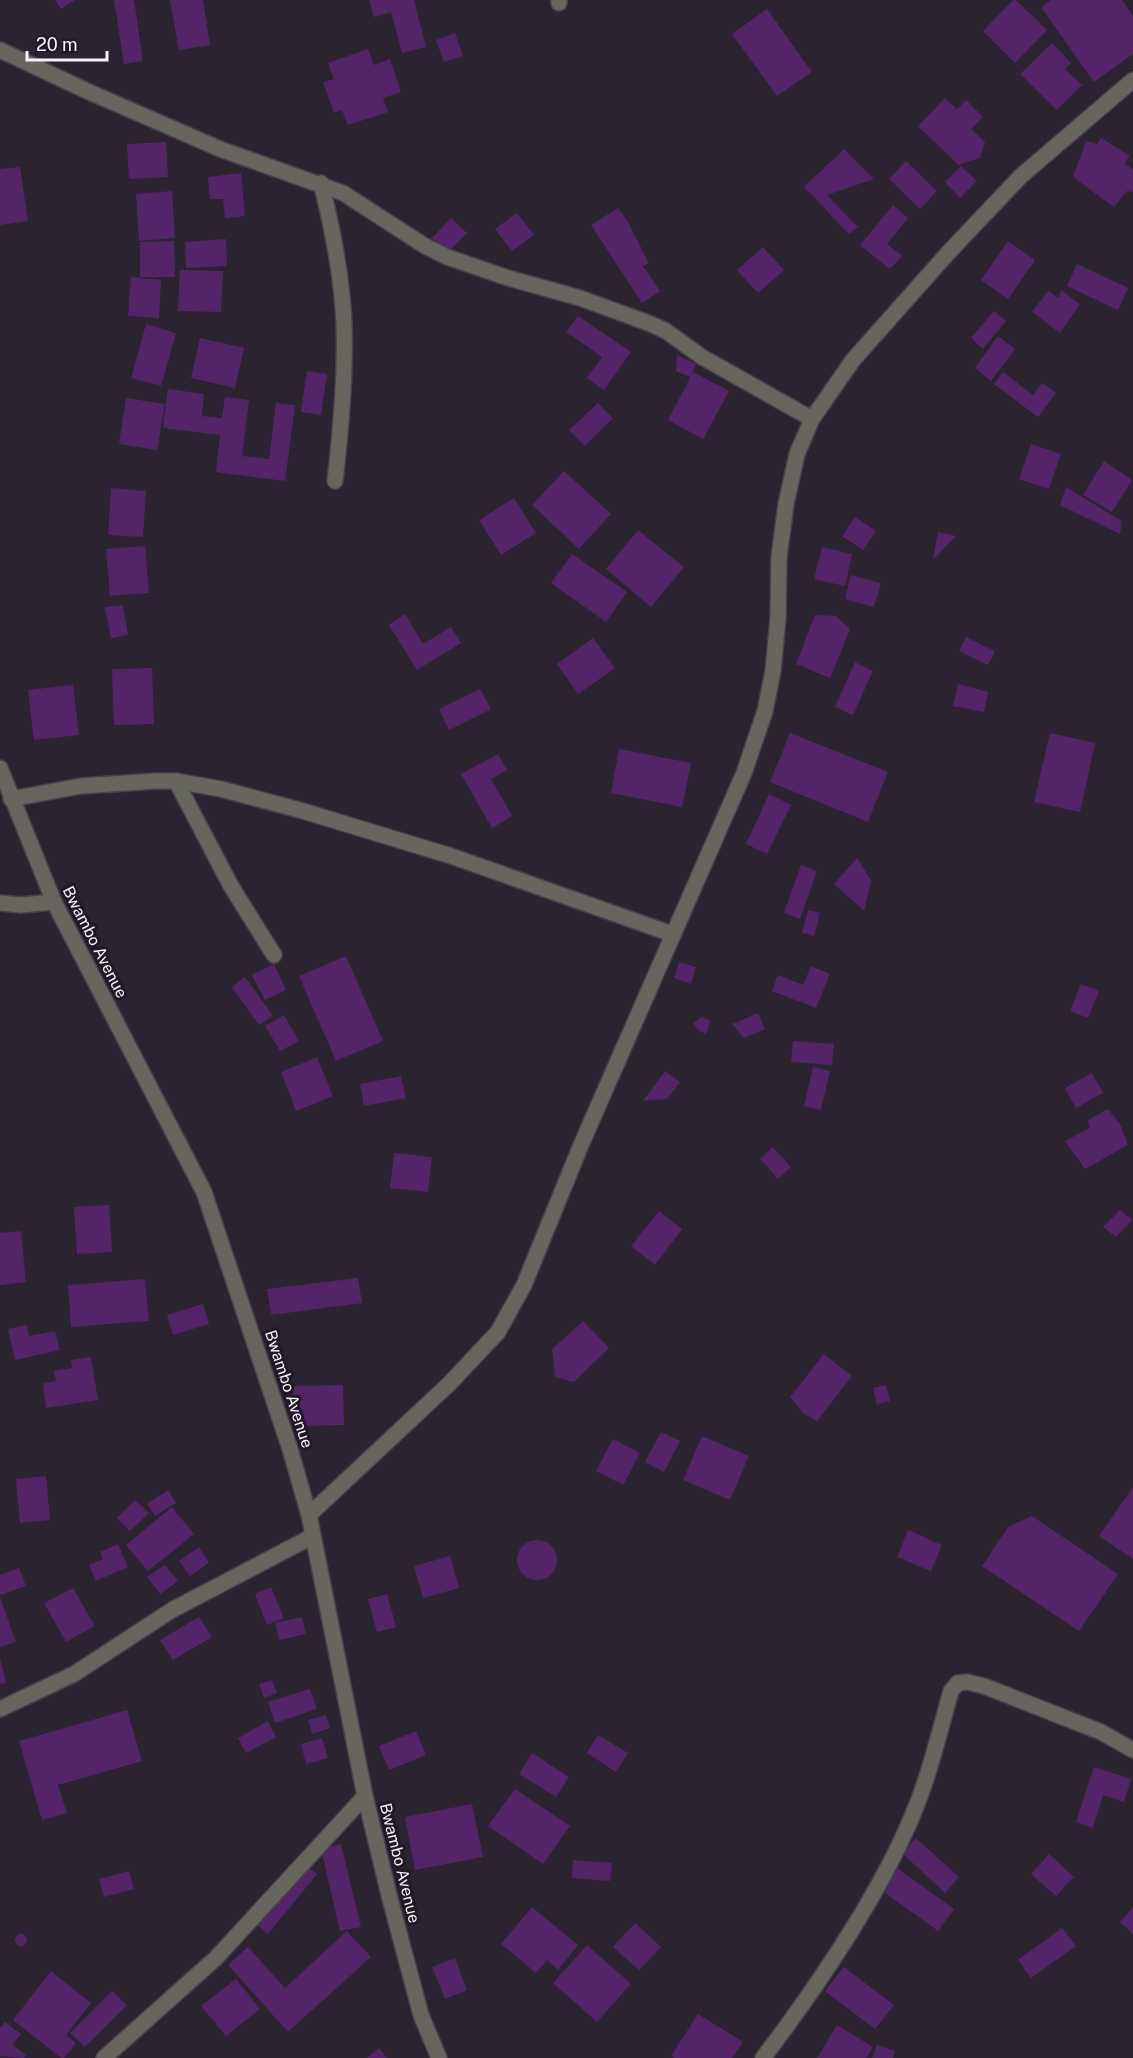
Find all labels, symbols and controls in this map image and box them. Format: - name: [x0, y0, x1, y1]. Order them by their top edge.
- scale bar: [27, 24, 106, 62]
- text: 20 m: [36, 34, 78, 55]
- street label: Bwambo Avenue: [59, 883, 131, 1001]
- street label: Bwambo Avenue: [261, 1328, 317, 1450]
- street label: Bwambo Avenue: [376, 1801, 424, 1925]

